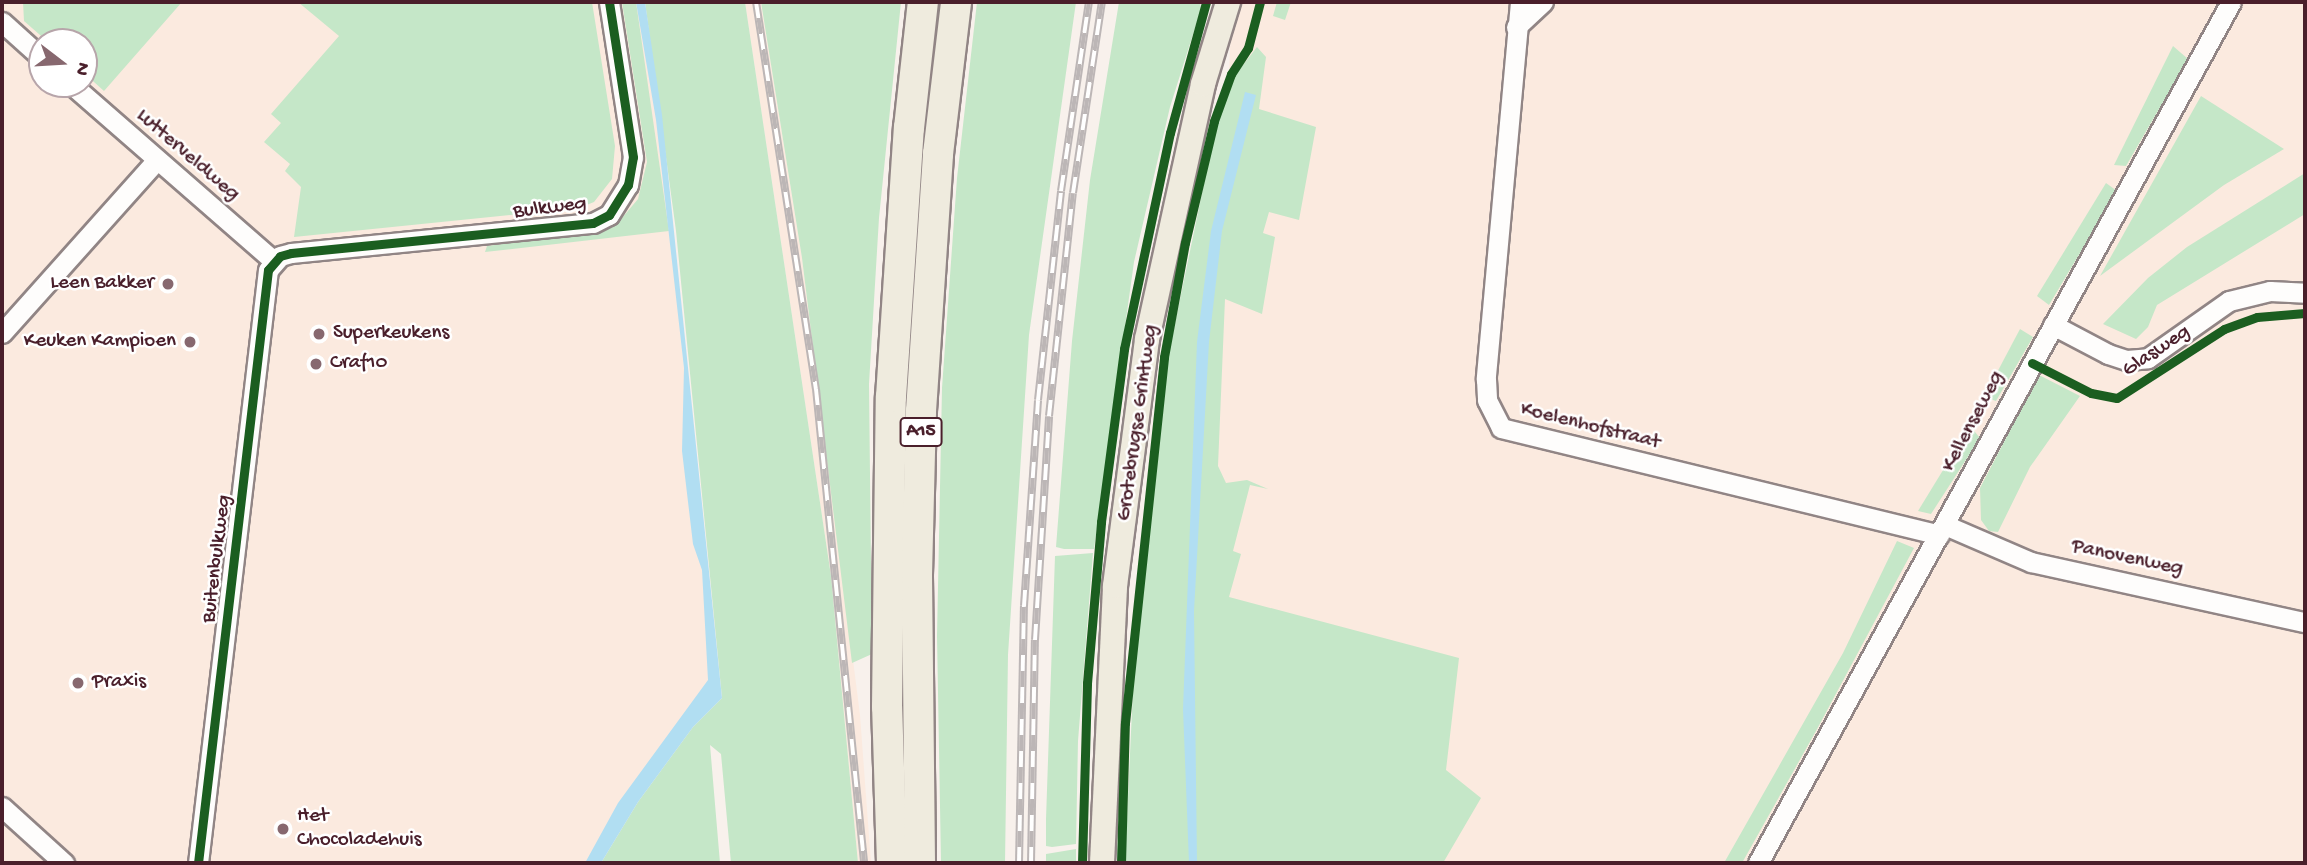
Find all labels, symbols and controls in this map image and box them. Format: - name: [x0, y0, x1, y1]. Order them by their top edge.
- north arrow: [28, 28, 98, 98]
- text: N: [69, 59, 94, 78]
- street label: Lutterveldweg: [130, 104, 244, 208]
- street label: Bulkweg: [512, 192, 588, 226]
- place label: Leen Bakker: [50, 271, 154, 297]
- marker: Leen Bakker: [160, 276, 176, 292]
- street label: Glasweg: [2118, 320, 2196, 384]
- place label: Superkeukens: [333, 321, 449, 347]
- street label: Grotebrugse Grintweg: [1113, 323, 1165, 523]
- marker: Superkeukens: [311, 326, 327, 342]
- place label: Keuken Kampioen: [24, 329, 176, 355]
- marker: Keuken Kampioen: [182, 334, 198, 350]
- place label: Craf10: [330, 351, 387, 377]
- marker: Craf10: [308, 356, 324, 372]
- street label: Kellenseweg: [1937, 367, 2011, 477]
- street label: Koelenhofstraat: [1518, 397, 1662, 457]
- road number: A15: [898, 416, 944, 448]
- street label: Buitenbulkweg: [198, 494, 238, 624]
- street label: Panovenweg: [2069, 535, 2185, 583]
- place label: Praxis: [92, 670, 146, 696]
- marker: Praxis: [70, 675, 86, 691]
- place label: Het Chocoladehuis: [297, 804, 421, 854]
- marker: Het Chocoladehuis: [275, 821, 291, 837]

